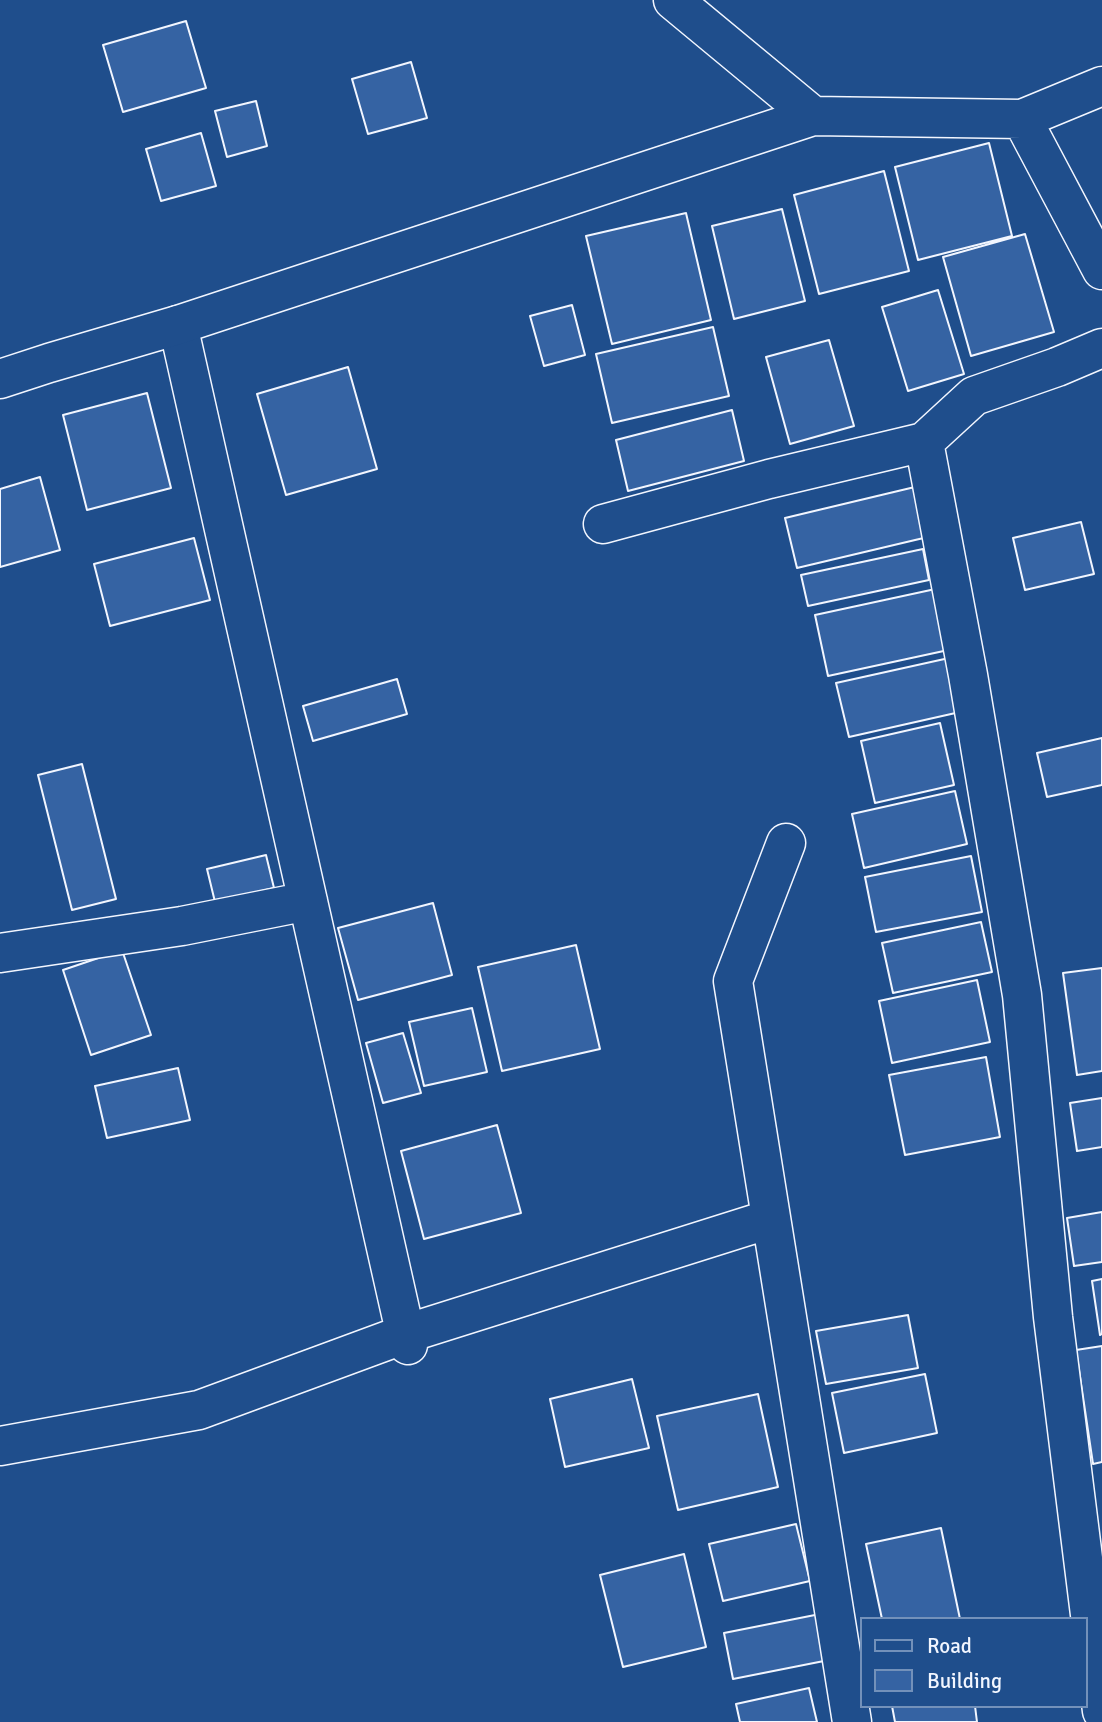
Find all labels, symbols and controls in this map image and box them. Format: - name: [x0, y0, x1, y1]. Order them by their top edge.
- legend: [860, 1617, 1088, 1708]
- text: Road: [927, 1633, 972, 1659]
- text: Building: [927, 1668, 1002, 1694]

